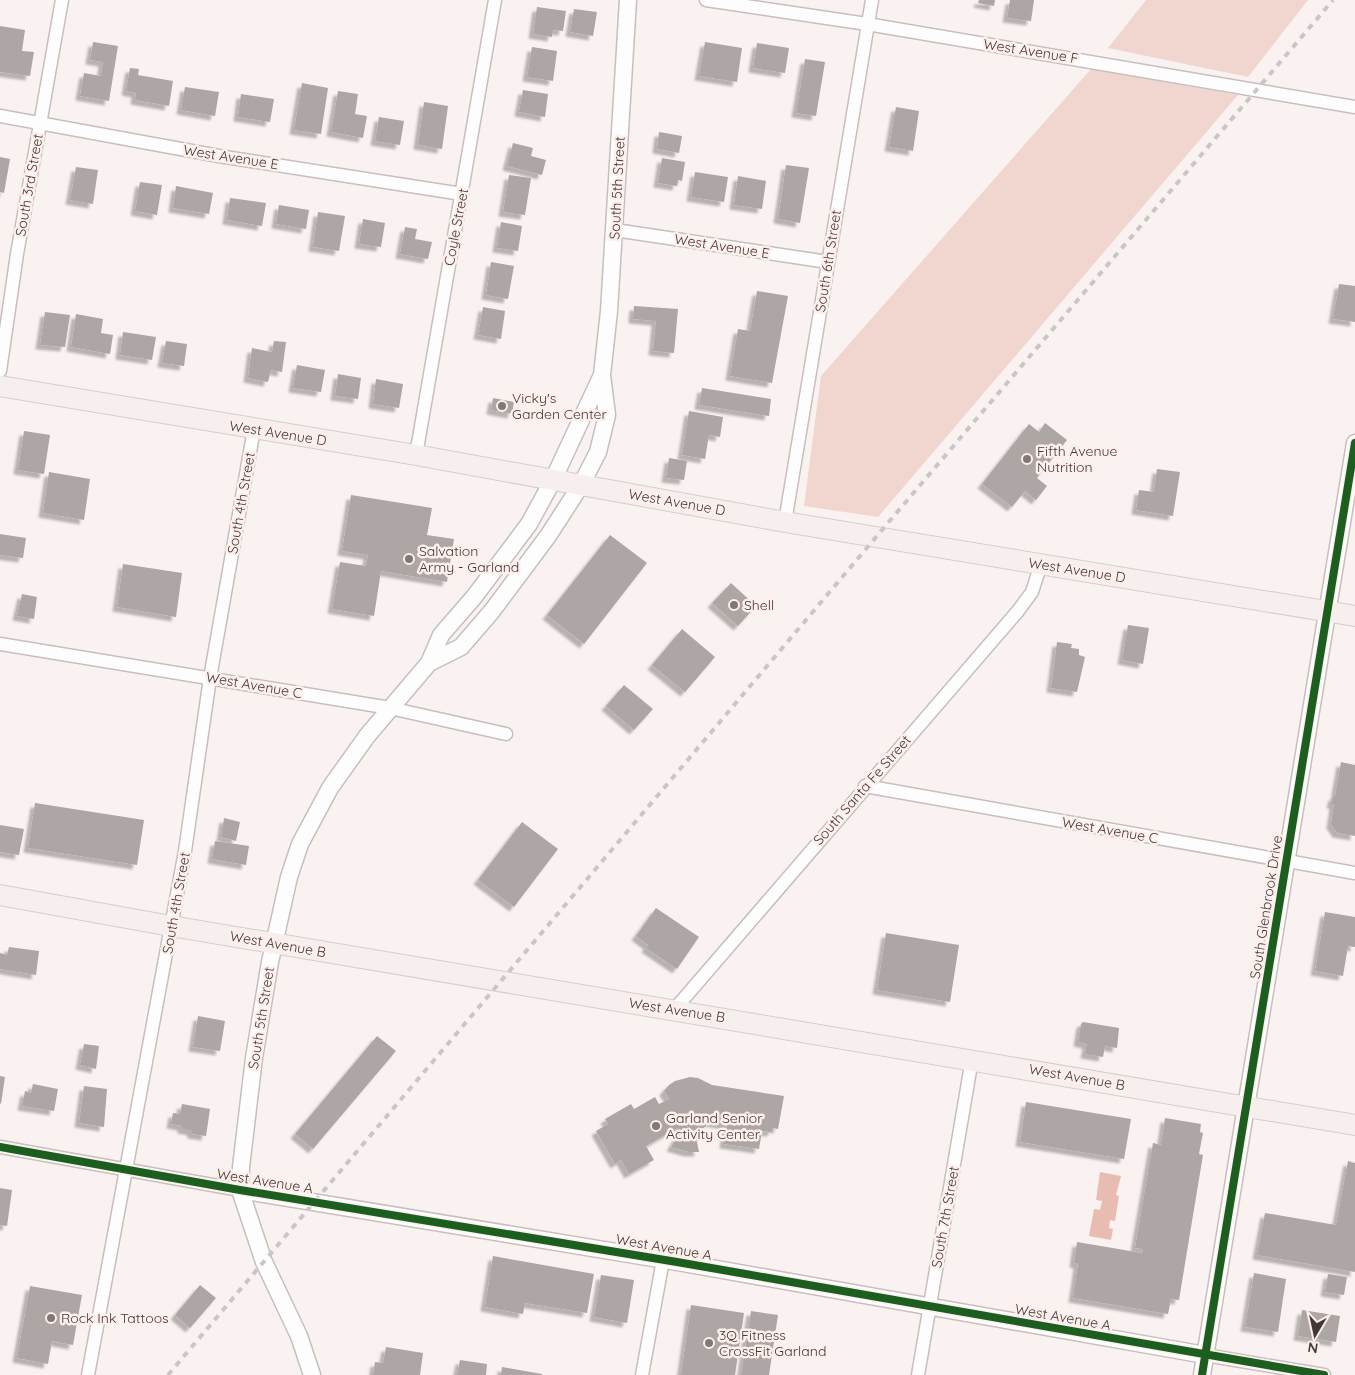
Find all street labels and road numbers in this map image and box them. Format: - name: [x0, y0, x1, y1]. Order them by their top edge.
- street label: West Avenue F: [982, 35, 1080, 67]
- street label: South 3rd Street: [11, 132, 47, 238]
- street label: South 5th Street: [605, 136, 629, 240]
- street label: West Avenue E: [182, 141, 280, 173]
- street label: Coyle Street: [440, 186, 472, 267]
- street label: South 6th Street: [811, 208, 845, 313]
- street label: West Avenue E: [673, 230, 771, 262]
- street label: West Avenue D: [228, 416, 328, 450]
- street label: South 4th Street: [223, 450, 259, 555]
- street label: West Avenue D: [627, 485, 727, 519]
- street label: West Avenue D: [1027, 553, 1127, 587]
- street label: West Avenue C: [205, 668, 303, 702]
- street label: South Santa Fe Street: [809, 731, 915, 849]
- street label: West Avenue C: [1061, 813, 1159, 847]
- street label: South Glenbrook Drive: [1246, 834, 1286, 980]
- street label: South 4th Street: [158, 850, 194, 955]
- street label: West Avenue B: [229, 927, 327, 961]
- street label: South 5th Street: [244, 965, 278, 1070]
- street label: West Avenue B: [628, 994, 726, 1026]
- street label: West Avenue B: [1028, 1060, 1126, 1094]
- street label: West Avenue A: [216, 1165, 314, 1197]
- street label: South 7th Street: [927, 1165, 963, 1269]
- street label: West Avenue A: [615, 1230, 713, 1264]
- street label: West Avenue A: [1014, 1300, 1112, 1334]

